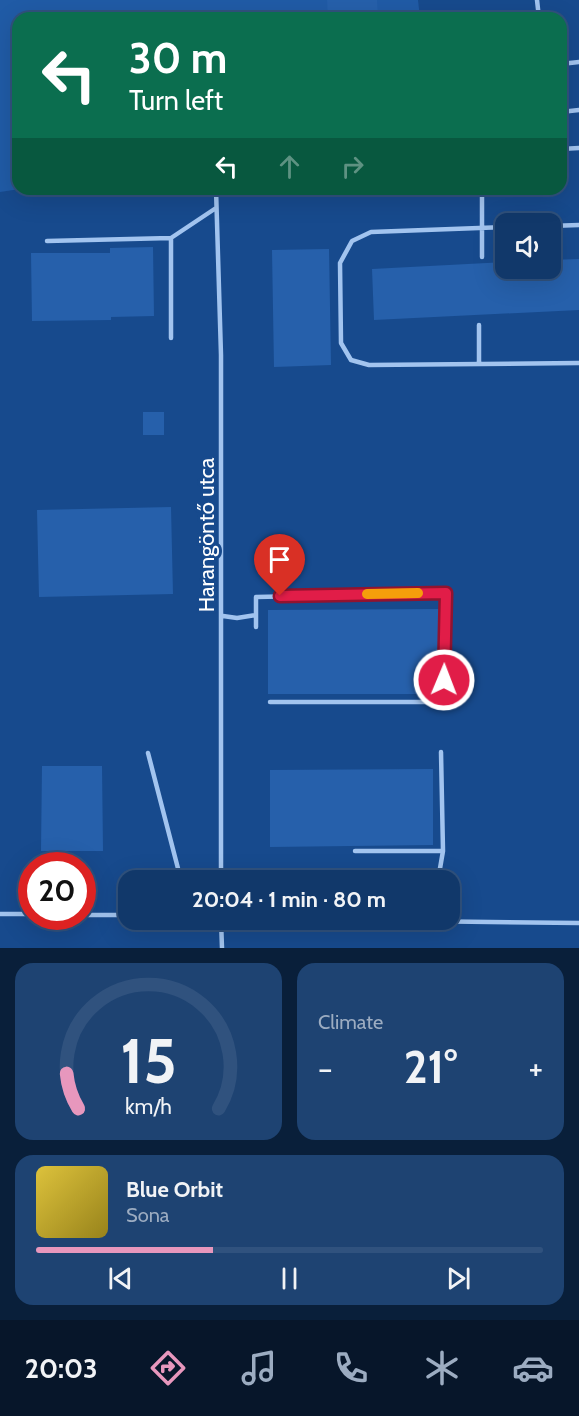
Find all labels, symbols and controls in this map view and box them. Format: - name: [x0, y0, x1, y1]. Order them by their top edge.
- text: 30 m: [129, 32, 227, 84]
- icon: left: [30, 36, 108, 114]
- text: Turn left: [129, 84, 223, 117]
- icon: left: [210, 150, 243, 183]
- icon: ahead: [273, 150, 306, 183]
- icon: right: [336, 150, 369, 183]
- map controls: [495, 213, 561, 279]
- button: sound: [495, 213, 561, 279]
- street label: Harangöntő utca: [193, 457, 220, 612]
- pin: [254, 534, 305, 596]
- icon: arrive: [263, 543, 296, 576]
- position arrow: [412, 648, 476, 712]
- speed limit sign: 20: [18, 852, 96, 930]
- text: 20:04 · 1 min · 80 m: [192, 886, 386, 913]
- text: Climate: [318, 1010, 383, 1034]
- text: 15: [120, 1023, 177, 1099]
- text: 21°: [404, 1040, 457, 1094]
- text: −: [318, 1048, 333, 1088]
- text: +: [528, 1048, 543, 1088]
- text: km/h: [125, 1093, 172, 1119]
- text: Blue Orbit: [126, 1176, 223, 1203]
- text: Sona: [126, 1203, 169, 1227]
- icon: previous: [104, 1262, 137, 1295]
- icon: pause: [273, 1262, 306, 1295]
- icon: next: [442, 1262, 475, 1295]
- icon: directions: [147, 1347, 189, 1389]
- icon: music: [238, 1347, 280, 1389]
- icon: phone: [330, 1347, 372, 1389]
- icon: climate: [421, 1347, 463, 1389]
- icon: car: [512, 1347, 554, 1389]
- text: 20:03: [25, 1352, 98, 1385]

